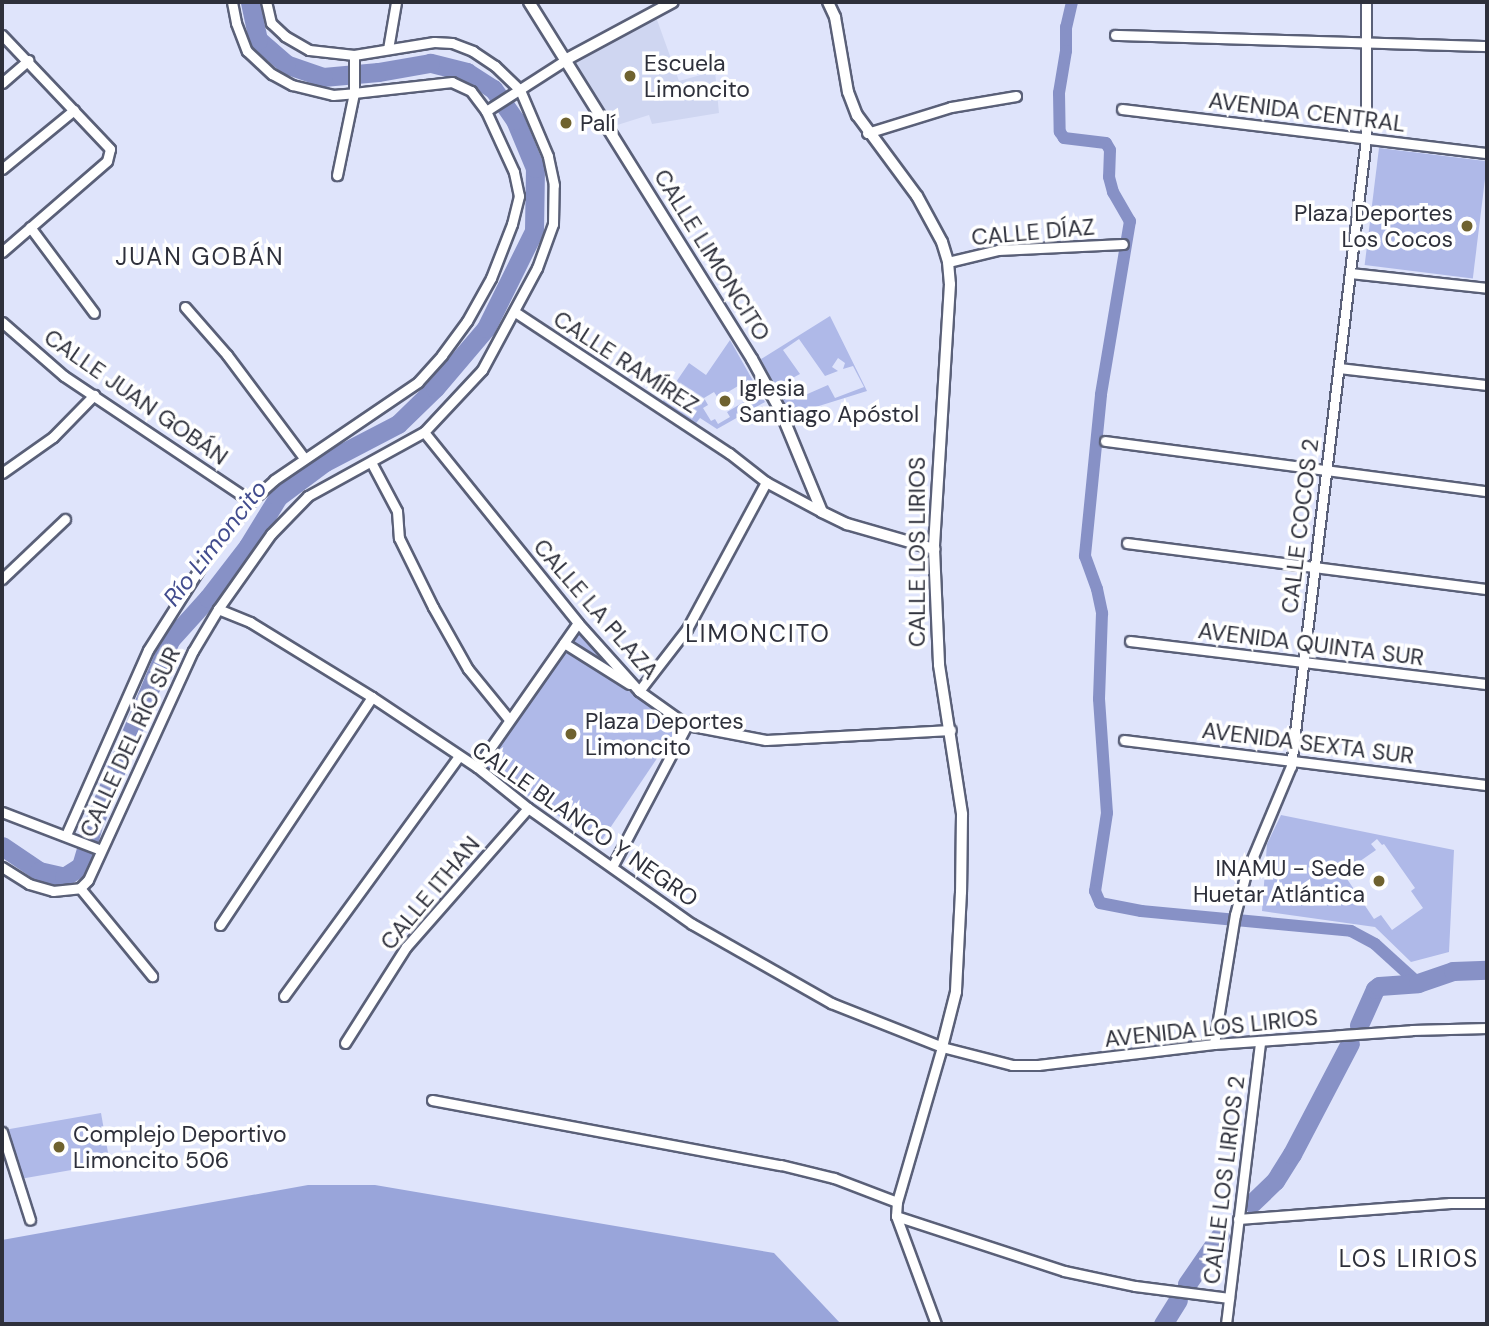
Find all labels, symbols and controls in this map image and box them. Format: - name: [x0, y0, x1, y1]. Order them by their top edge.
- place label: Escuela Limoncito: [644, 49, 750, 103]
- marker: Escuela Limoncito: [622, 68, 638, 84]
- street label: AVENIDA CENTRAL: [1207, 86, 1407, 138]
- place label: Palí: [580, 109, 616, 137]
- marker: Palí: [558, 115, 574, 131]
- street label: CALLE LIMONCITO: [648, 164, 776, 346]
- place label: Plaza Deportes Los Cocos: [1294, 199, 1453, 253]
- street label: CALLE DÍAZ: [970, 213, 1096, 251]
- marker: Plaza Deportes Los Cocos: [1459, 218, 1475, 234]
- district label: JUAN GOBÁN: [117, 243, 283, 271]
- street label: CALLE RAMÍREZ: [548, 305, 704, 419]
- street label: CALLE JUAN GOBÁN: [39, 323, 233, 471]
- place label: Iglesia Santiago Apóstol: [739, 374, 919, 428]
- marker: Iglesia Santiago Apóstol: [717, 393, 733, 409]
- street label: CALLE COCOS 2: [1276, 437, 1324, 615]
- street label: CALLE LOS LIRIOS: [903, 457, 931, 647]
- water label: Río Limoncito: [157, 475, 273, 611]
- street label: CALLE LA PLAZA: [528, 533, 664, 685]
- street label: AVENIDA QUINTA SUR: [1196, 616, 1426, 672]
- district label: LIMONCITO: [686, 620, 830, 648]
- street label: CALLE DEL RÍO SUR: [74, 642, 186, 842]
- place label: Plaza Deportes Limoncito: [585, 707, 744, 761]
- street label: AVENIDA SEXTA SUR: [1200, 716, 1416, 770]
- marker: Plaza Deportes Limoncito: [563, 726, 579, 742]
- street label: CALLE BLANCO Y NEGRO: [467, 735, 703, 913]
- street label: CALLE ITHAN: [374, 831, 486, 955]
- place label: INAMU - Sede Huetar Atlántica: [1193, 854, 1365, 908]
- marker: INAMU - Sede Huetar Atlántica: [1371, 873, 1387, 889]
- street label: AVENIDA LOS LIRIOS: [1103, 1003, 1319, 1053]
- street label: CALLE LOS LIRIOS 2: [1198, 1074, 1250, 1286]
- place label: Complejo Deportivo Limoncito 506: [73, 1120, 287, 1174]
- marker: Complejo Deportivo Limoncito 506: [51, 1139, 67, 1155]
- district label: LOS LIRIOS: [1340, 1245, 1478, 1273]

